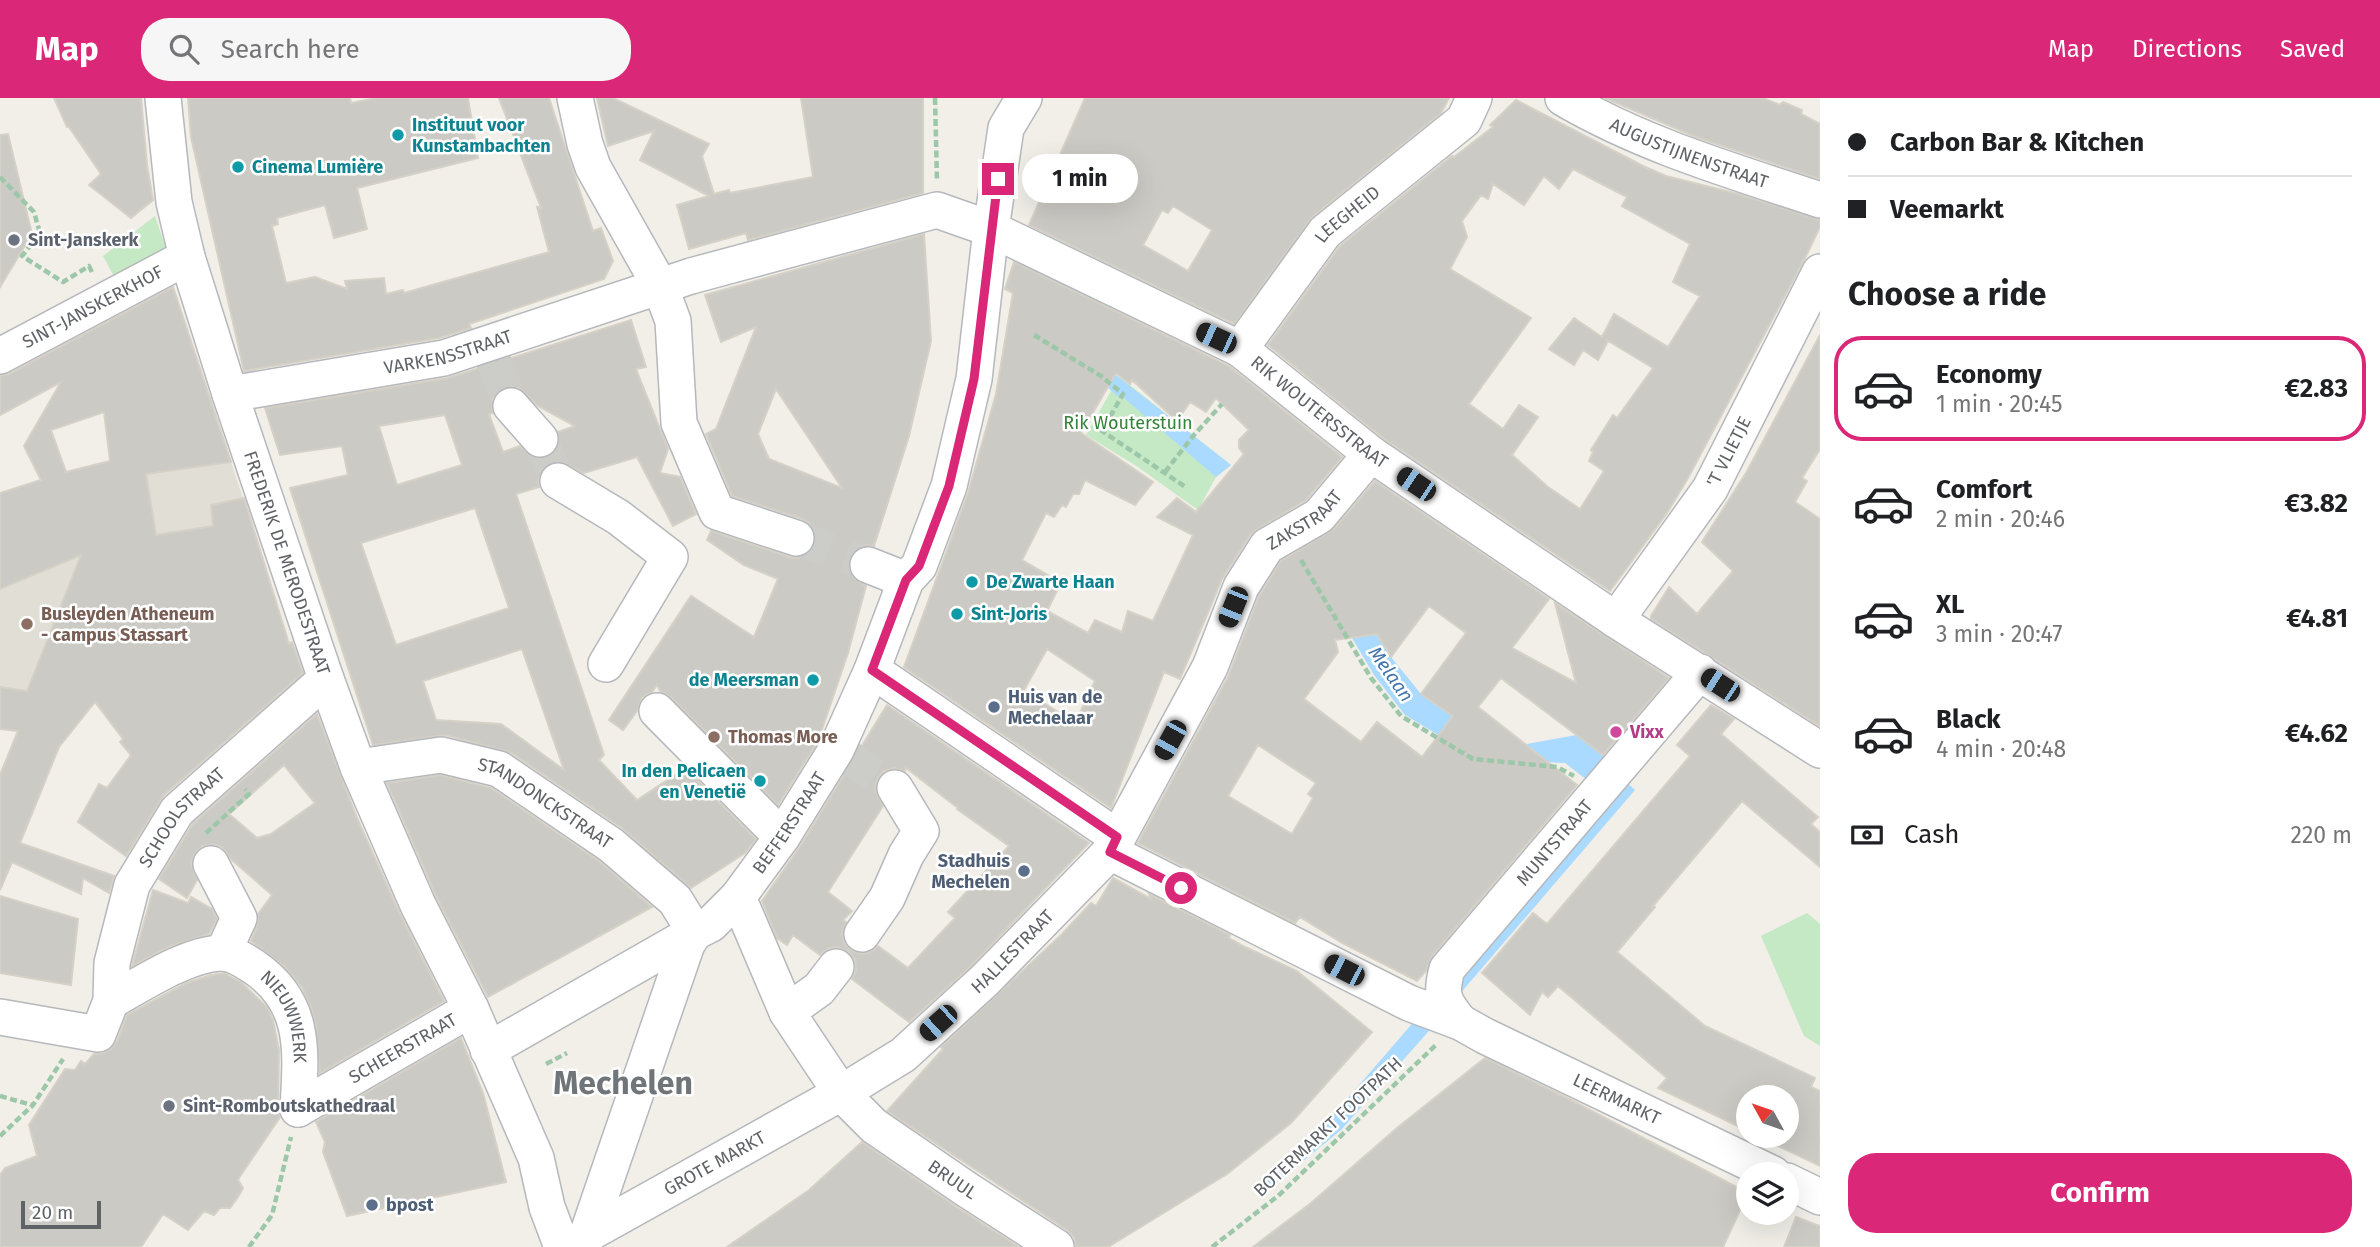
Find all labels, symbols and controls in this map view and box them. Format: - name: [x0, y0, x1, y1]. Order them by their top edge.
- search box: [141, 18, 631, 81]
- text: Map: [35, 29, 99, 69]
- icon: search: [165, 30, 203, 68]
- text: Search here: [221, 34, 360, 65]
- text: Map: [2048, 35, 2094, 63]
- text: Directions: [2132, 35, 2242, 63]
- text: Saved: [2280, 35, 2345, 63]
- street label: AUGUSTIJNENSTRAAT: [1606, 113, 1772, 193]
- place label: Instituut voor Kunstambachten: [412, 114, 551, 157]
- marker: Instituut voor Kunstambachten: [390, 127, 406, 143]
- text: Carbon Bar & Kitchen: [1890, 127, 2144, 158]
- callout: 1 min: [1023, 154, 1138, 204]
- place label: Cinema Lumière: [252, 156, 383, 178]
- marker: Cinema Lumière: [230, 159, 246, 175]
- route end: [982, 163, 1014, 195]
- text: 1 min: [1052, 164, 1108, 192]
- street label: LEEGHEID: [1310, 181, 1384, 247]
- text: Veemarkt: [1890, 194, 2004, 225]
- place label: Sint-Janskerk: [28, 229, 140, 251]
- marker: Sint-Janskerk: [6, 232, 22, 248]
- street label: SINT-JANSKERKHOF: [19, 261, 167, 353]
- text: Choose a ride: [1848, 275, 2046, 313]
- car: [1193, 320, 1240, 356]
- street label: VARKENSSTRAAT: [382, 325, 515, 379]
- street label: RIK WOUTERSSTRAAT: [1246, 351, 1393, 474]
- icon: car: [1852, 357, 1915, 420]
- text: Economy: [1936, 359, 2042, 390]
- text: €2.83: [2285, 373, 2348, 404]
- text: 1 min · 20:45: [1936, 390, 2063, 418]
- park label: Rik Wouterstuin: [1063, 412, 1193, 434]
- street label: 'T VLIETJE: [1702, 413, 1756, 491]
- street label: FREDERIK DE MERODESTRAAT: [239, 448, 335, 678]
- car: [1393, 464, 1440, 504]
- icon: car: [1852, 472, 1915, 535]
- text: Comfort: [1936, 474, 2032, 505]
- street label: ZAKSTRAAT: [1263, 485, 1347, 555]
- text: €3.82: [2285, 488, 2348, 519]
- text: 2 min · 20:46: [1936, 505, 2065, 533]
- place label: De Zwarte Haan: [986, 571, 1115, 593]
- marker: De Zwarte Haan: [964, 574, 980, 590]
- car: [1216, 584, 1251, 630]
- icon: car: [1852, 587, 1915, 650]
- text: XL: [1936, 589, 1964, 620]
- place label: Busleyden Atheneum - campus Stassart: [41, 603, 214, 646]
- place label: Sint-Joris: [971, 603, 1048, 625]
- text: €4.81: [2286, 603, 2348, 634]
- marker: Sint-Joris: [949, 606, 965, 622]
- marker: Busleyden Atheneum - campus Stassart: [19, 616, 35, 632]
- text: 3 min · 20:47: [1936, 620, 2062, 648]
- water label: Melaan: [1364, 642, 1418, 706]
- car: [1697, 665, 1744, 705]
- place label: de Meersman: [689, 669, 799, 691]
- marker: de Meersman: [805, 672, 821, 688]
- place label: Huis van de Mechelaar: [1008, 686, 1102, 729]
- marker: Huis van de Mechelaar: [986, 699, 1002, 715]
- icon: car: [1852, 702, 1915, 765]
- text: Black: [1936, 704, 2001, 735]
- car: [1151, 717, 1190, 763]
- text: €4.62: [2285, 718, 2348, 749]
- place label: Vixx: [1629, 721, 1665, 743]
- marker: Vixx: [1608, 724, 1624, 740]
- place label: Thomas More: [728, 726, 838, 748]
- marker: Thomas More: [706, 729, 722, 745]
- text: 4 min · 20:48: [1936, 735, 2066, 763]
- street label: STANDONCKSTRAAT: [475, 753, 617, 854]
- place label: In den Pelicaen en Venetië: [621, 760, 746, 803]
- street label: SCHOOLSTRAAT: [134, 762, 230, 872]
- street label: BEFFERSTRAAT: [748, 767, 831, 878]
- marker: In den Pelicaen en Venetië: [752, 773, 768, 789]
- street label: MUNTSTRAAT: [1512, 795, 1598, 890]
- icon: cash: [1848, 816, 1886, 854]
- text: Cash: [1904, 819, 1960, 850]
- text: 220 m: [2291, 821, 2352, 849]
- place label: Stadhuis Mechelen: [931, 850, 1010, 893]
- marker: Stadhuis Mechelen: [1016, 863, 1032, 879]
- route start: [1165, 872, 1197, 904]
- street label: HALLESTRAAT: [967, 905, 1059, 998]
- car: [1321, 951, 1368, 989]
- street label: NIEUWWERK: [256, 966, 311, 1064]
- car: [916, 1001, 961, 1045]
- street label: SCHEERSTRAAT: [345, 1008, 461, 1088]
- street label: BOTERMARKT FOOTPATH: [1249, 1052, 1407, 1202]
- district label: Mechelen: [553, 1064, 693, 1102]
- street label: LEERMARKT: [1569, 1069, 1665, 1130]
- north arrow: [1736, 1085, 1799, 1148]
- map controls: [1736, 1085, 1799, 1225]
- place label: Sint-Romboutskathedraal: [183, 1095, 396, 1117]
- marker: Sint-Romboutskathedraal: [161, 1098, 177, 1114]
- street label: GROTE MARKT: [660, 1126, 770, 1200]
- button: Confirm: [1848, 1153, 2352, 1233]
- street label: BRUUL: [924, 1155, 981, 1204]
- button: layers: [1736, 1162, 1799, 1225]
- place label: bpost: [386, 1194, 435, 1216]
- marker: bpost: [364, 1197, 380, 1213]
- scale bar: [21, 1198, 102, 1230]
- text: 20 m: [32, 1201, 73, 1224]

